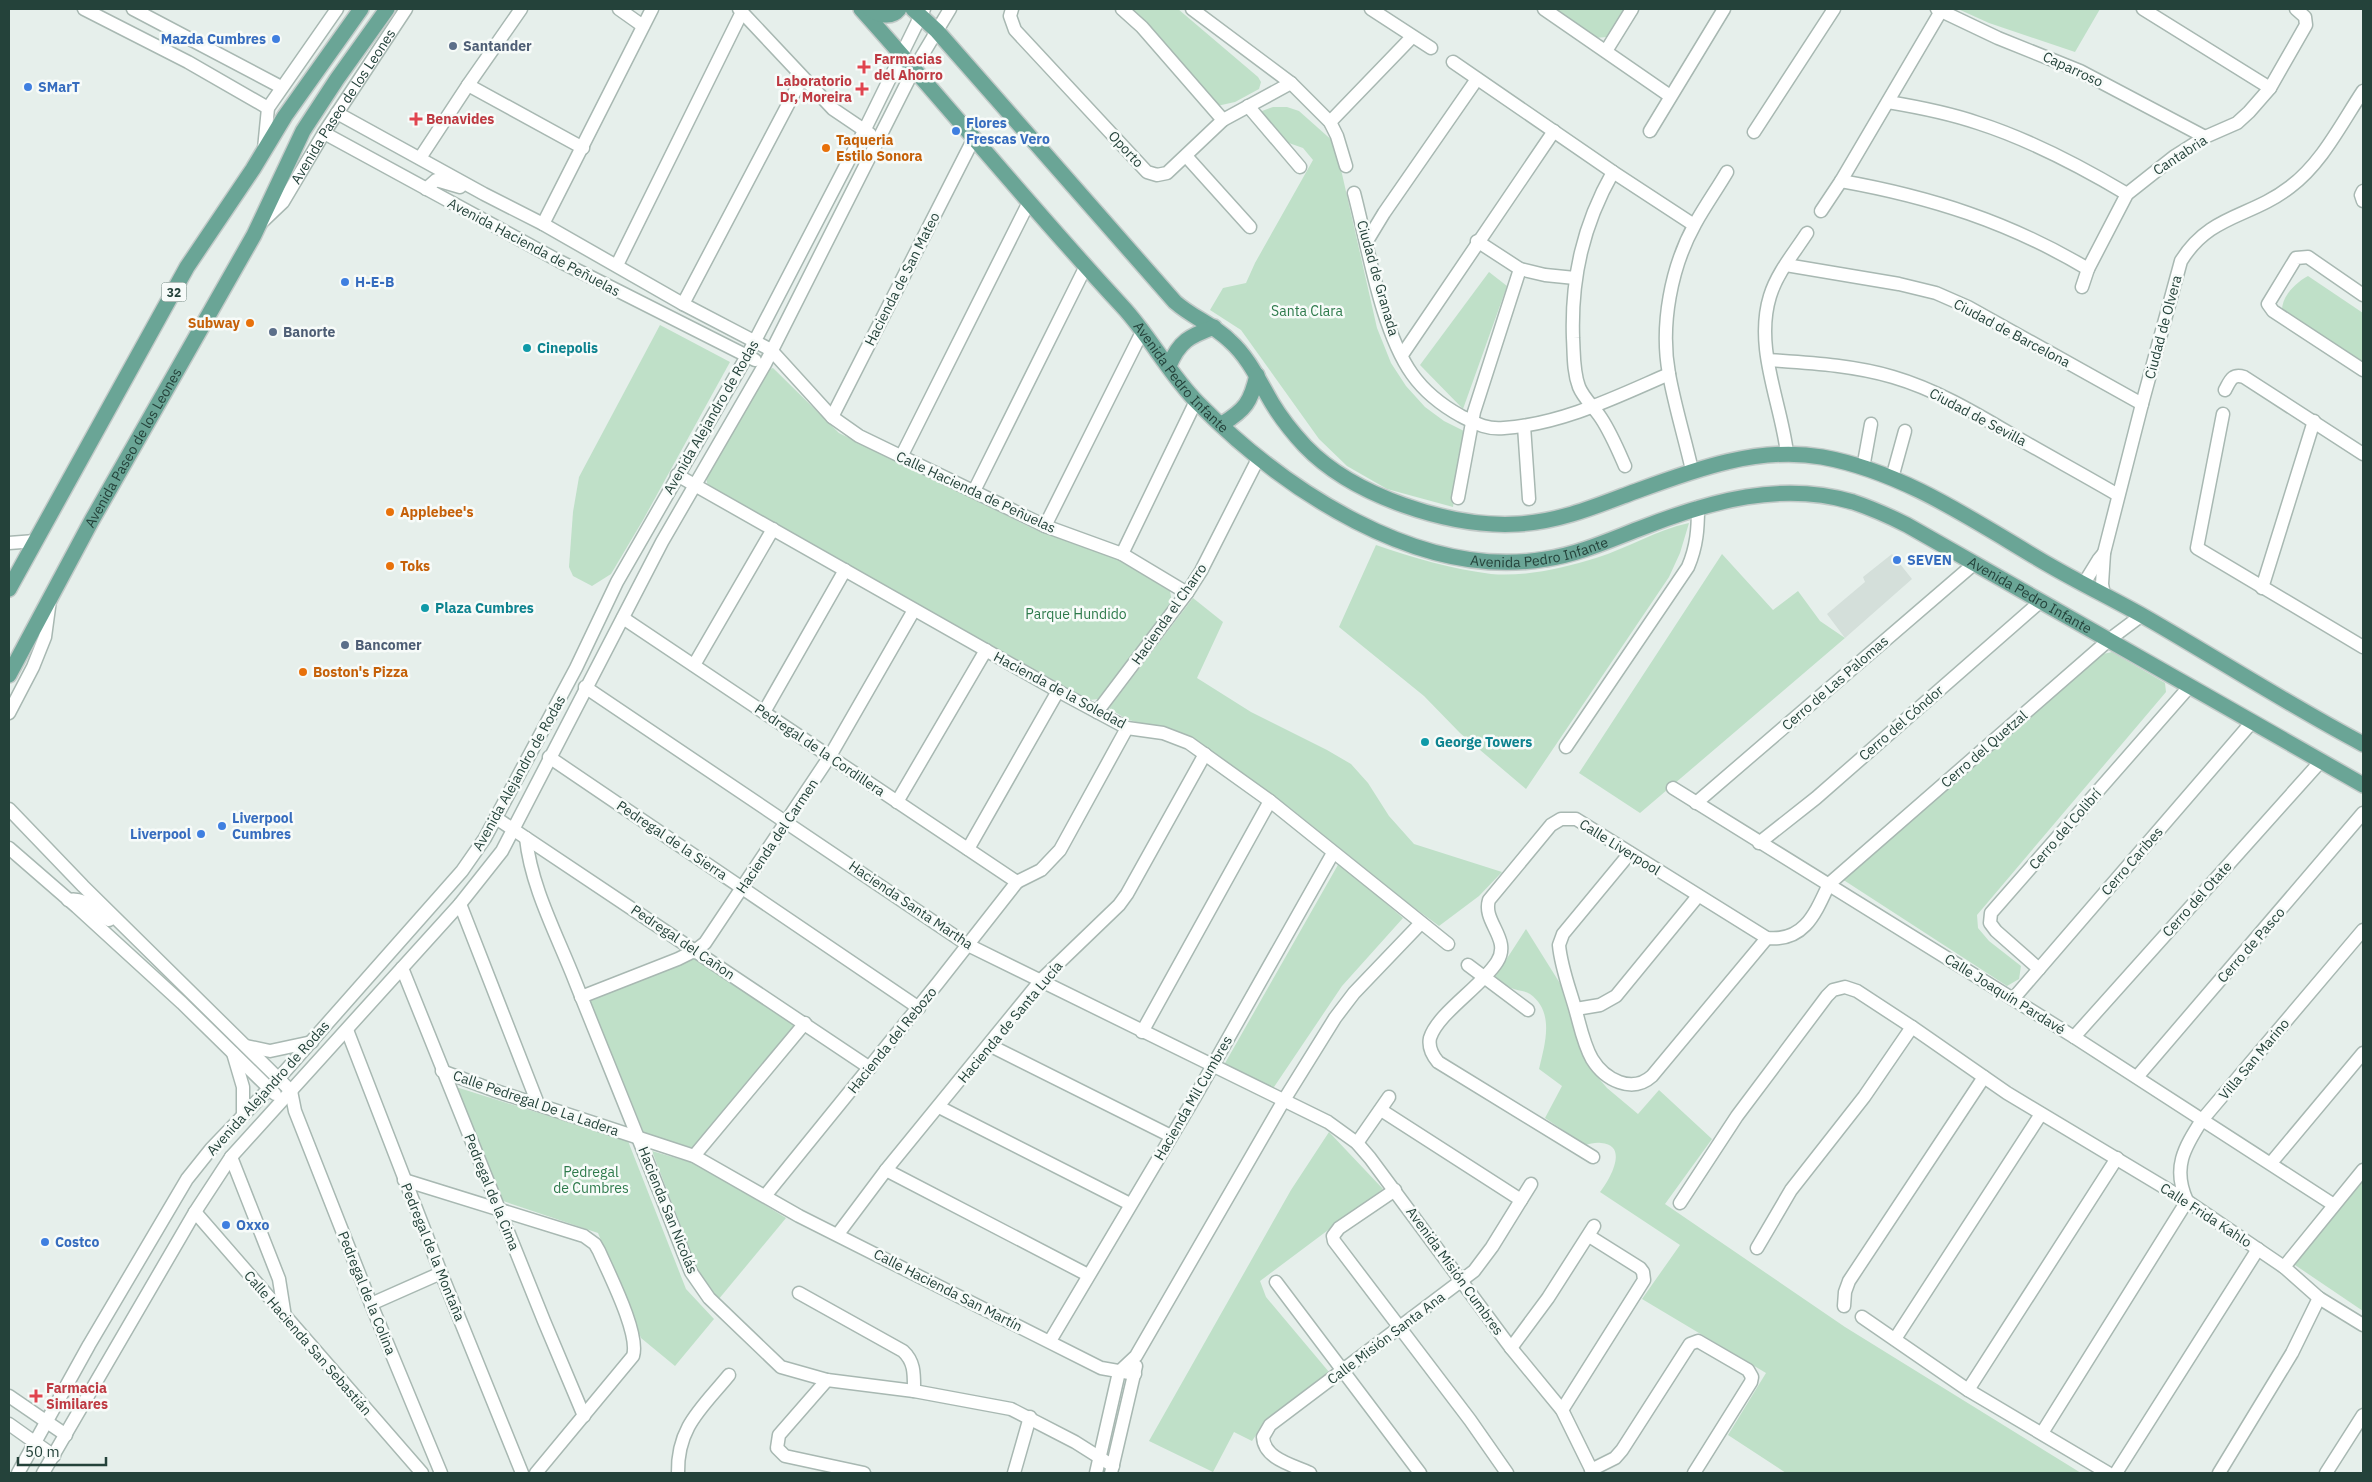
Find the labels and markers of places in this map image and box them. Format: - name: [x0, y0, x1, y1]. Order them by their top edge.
- place label: Mazda Cumbres: [161, 30, 266, 48]
- marker: Mazda Cumbres: [270, 33, 282, 45]
- place label: Santander: [463, 37, 532, 55]
- marker: Santander: [447, 40, 459, 52]
- place label: Farmacias del Ahorro: [874, 50, 943, 84]
- marker: Farmacias del Ahorro: [858, 61, 870, 73]
- place label: Laboratorio Dr, Moreira: [776, 72, 852, 106]
- place label: SMarT: [38, 78, 80, 96]
- marker: SMarT: [22, 81, 34, 93]
- marker: Laboratorio Dr, Moreira: [856, 83, 868, 95]
- place label: Benavides: [426, 110, 494, 128]
- marker: Benavides: [410, 113, 422, 125]
- place label: Flores Frescas Vero: [966, 114, 1050, 148]
- marker: Flores Frescas Vero: [950, 125, 962, 137]
- place label: Taqueria Estilo Sonora: [836, 131, 923, 165]
- marker: Taqueria Estilo Sonora: [820, 142, 832, 154]
- place label: H-E-B: [355, 273, 394, 291]
- marker: H-E-B: [339, 276, 351, 288]
- place label: Subway: [188, 314, 241, 332]
- marker: Subway: [244, 317, 256, 329]
- place label: Banorte: [283, 323, 336, 341]
- marker: Banorte: [267, 326, 279, 338]
- place label: Cinepolis: [537, 339, 598, 357]
- marker: Cinepolis: [521, 342, 533, 354]
- place label: Applebee's: [400, 503, 474, 521]
- marker: Applebee's: [384, 506, 396, 518]
- place label: SEVEN: [1907, 551, 1952, 569]
- marker: SEVEN: [1891, 554, 1903, 566]
- place label: Toks: [400, 557, 430, 575]
- marker: Toks: [384, 560, 396, 572]
- place label: Plaza Cumbres: [435, 599, 534, 617]
- marker: Plaza Cumbres: [419, 602, 431, 614]
- place label: Bancomer: [355, 636, 422, 654]
- marker: Bancomer: [339, 639, 351, 651]
- place label: Boston's Pizza: [313, 663, 408, 681]
- marker: Boston's Pizza: [297, 666, 309, 678]
- place label: George Towers: [1435, 733, 1532, 751]
- marker: George Towers: [1419, 736, 1431, 748]
- place label: Liverpool Cumbres: [232, 809, 293, 843]
- marker: Liverpool Cumbres: [216, 820, 228, 832]
- place label: Liverpool: [130, 825, 191, 843]
- marker: Liverpool: [195, 828, 207, 840]
- place label: Oxxo: [236, 1216, 269, 1234]
- marker: Oxxo: [220, 1219, 232, 1231]
- place label: Costco: [55, 1233, 99, 1251]
- marker: Costco: [39, 1236, 51, 1248]
- place label: Farmacia Similares: [46, 1379, 108, 1413]
- marker: Farmacia Similares: [30, 1390, 42, 1402]

